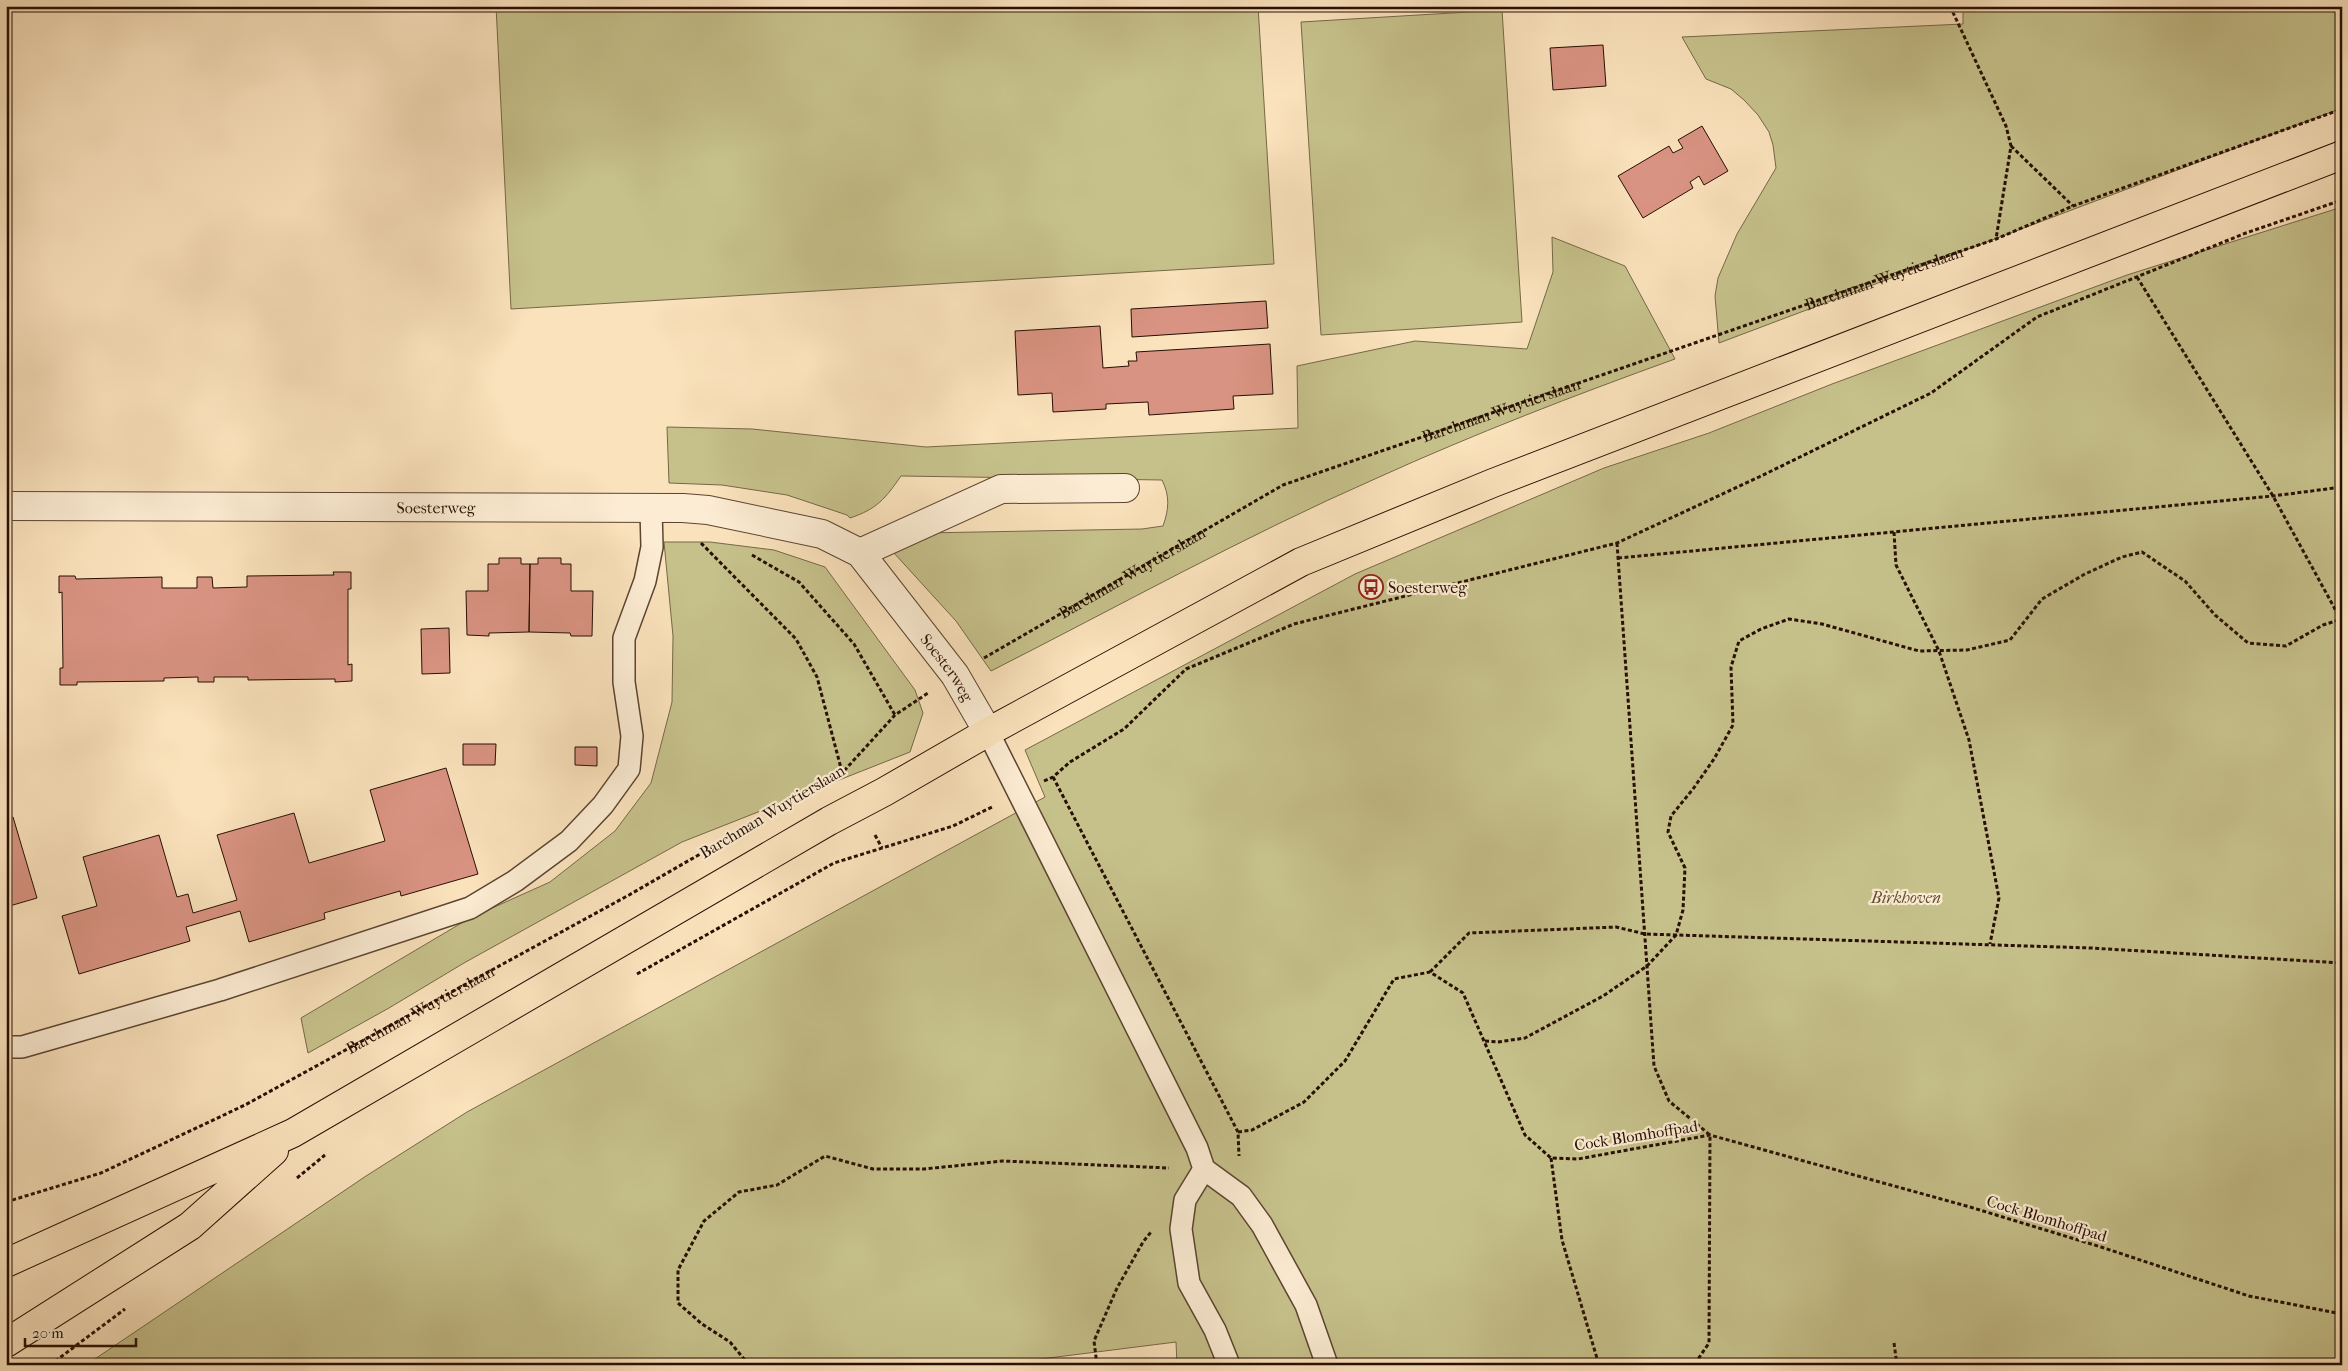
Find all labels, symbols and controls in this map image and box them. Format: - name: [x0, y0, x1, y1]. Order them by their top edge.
- street label: Barchman Wuytierslaan: [1802, 242, 1966, 314]
- street label: Barchman Wuytierslaan: [1419, 374, 1583, 446]
- street label: Soesterweg: [397, 498, 476, 517]
- street label: Barchman Wuytierslaan: [1056, 523, 1210, 623]
- bus stop icon: Soesterweg: [1358, 574, 1384, 600]
- place label: Soesterweg: [1388, 578, 1467, 597]
- street label: Soesterweg: [916, 630, 977, 705]
- street label: Barchman Wuytierslaan: [696, 760, 849, 862]
- park label: Birkhoven: [1870, 888, 1941, 907]
- street label: Barchman Wuytierslaan: [343, 961, 498, 1058]
- street label: Cock Blomhoffpad: [1573, 1116, 1700, 1155]
- street label: Cock Blomhoffpad: [1984, 1191, 2110, 1246]
- scale bar: [25, 1316, 136, 1348]
- text: 20 m: [32, 1324, 64, 1342]

